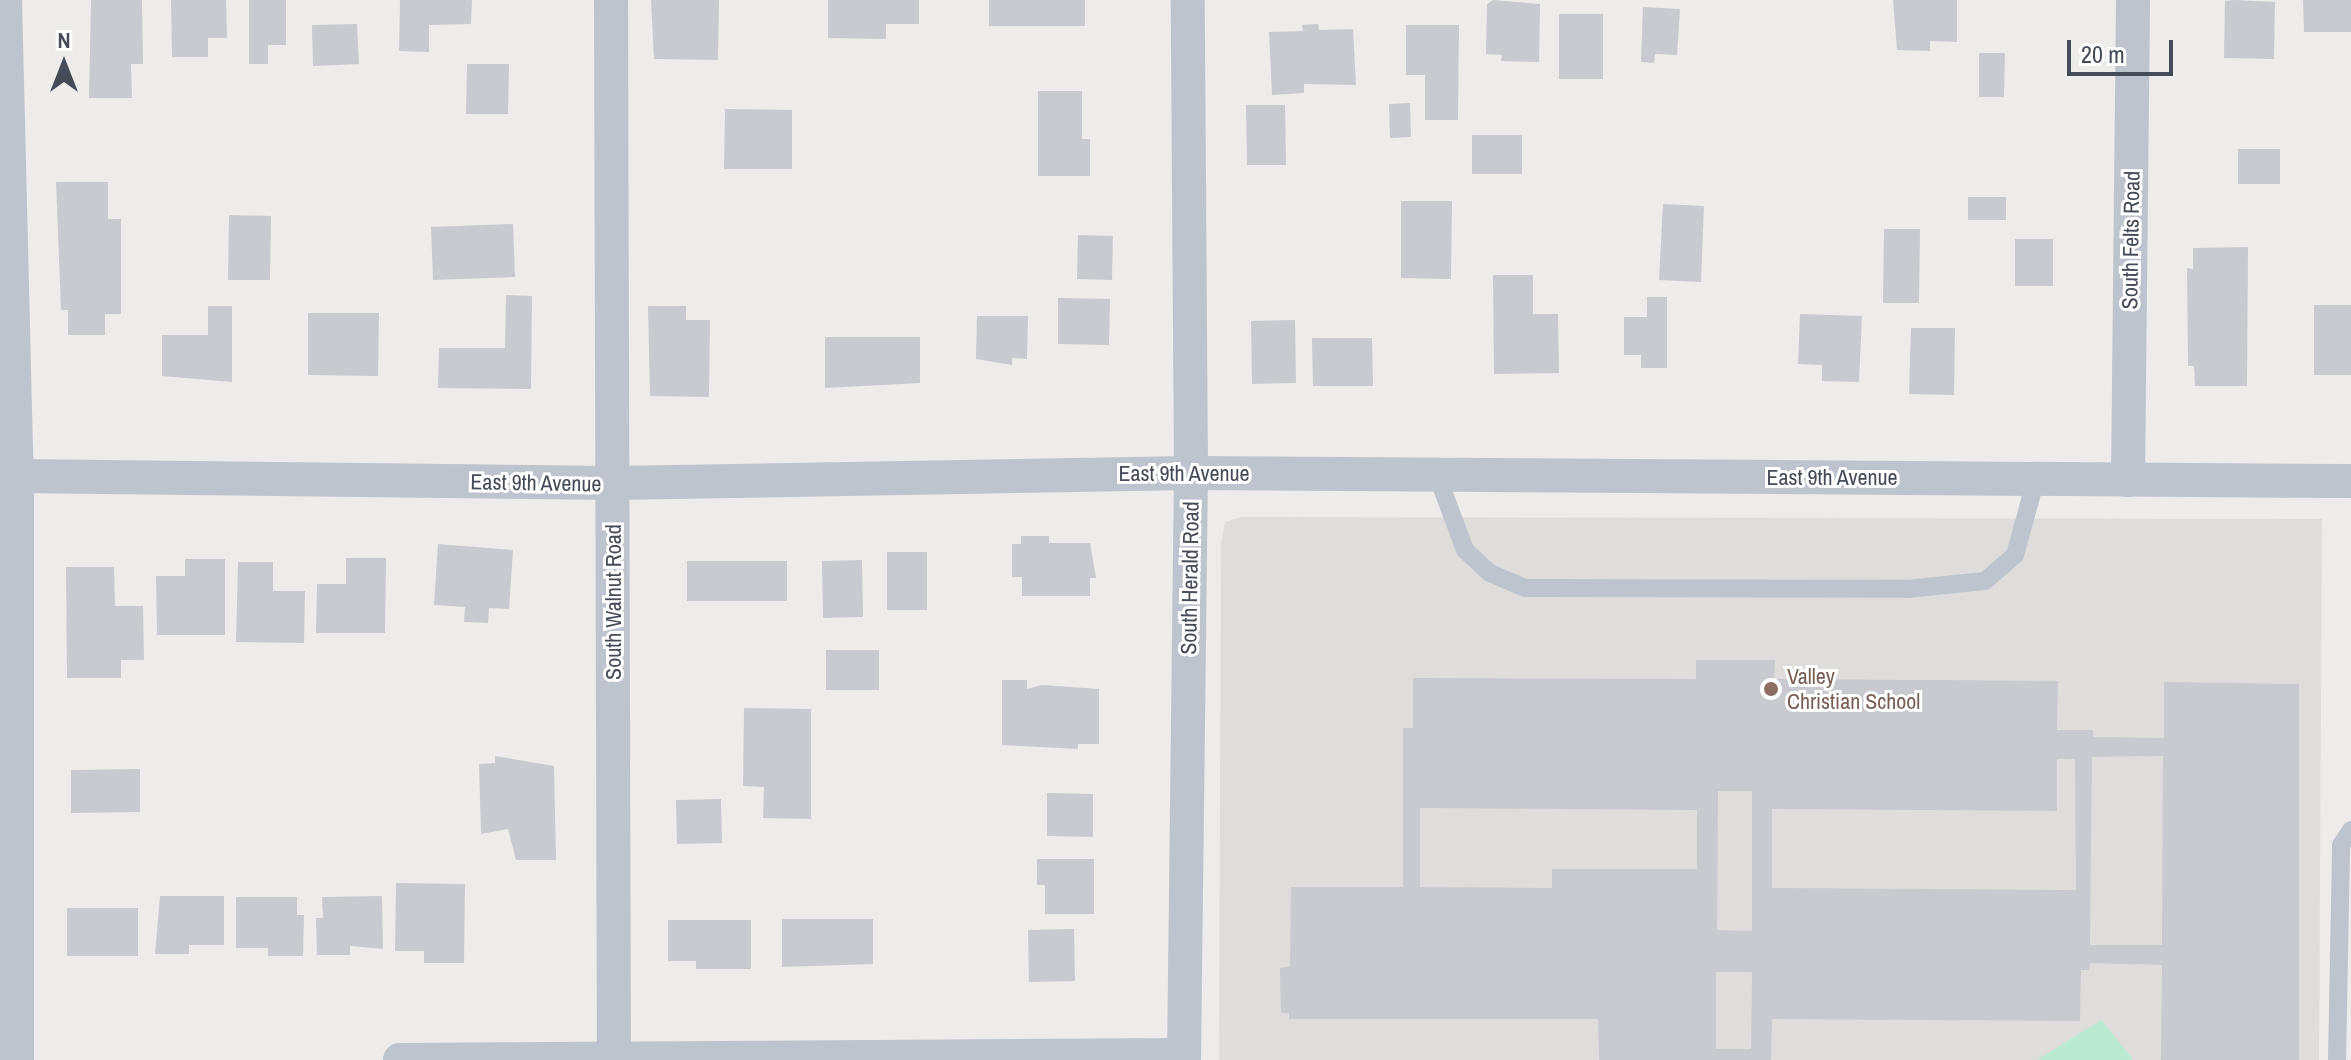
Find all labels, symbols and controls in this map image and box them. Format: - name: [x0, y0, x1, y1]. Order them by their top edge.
- north arrow: [24, 24, 104, 104]
- scale bar: [2071, 24, 2177, 74]
- text: N: [57, 25, 71, 55]
- text: 20 m: [2081, 38, 2125, 70]
- street label: South Felts Road: [2117, 171, 2145, 309]
- street label: East 9th Avenue: [1118, 461, 1250, 487]
- street label: East 9th Avenue: [1766, 465, 1898, 491]
- street label: East 9th Avenue: [470, 469, 602, 497]
- street label: South Herald Road: [1175, 501, 1205, 655]
- street label: South Walnut Road: [601, 524, 627, 680]
- place label: Valley Christian School: [1787, 663, 1920, 714]
- marker: Valley Christian School: [1762, 680, 1780, 698]

